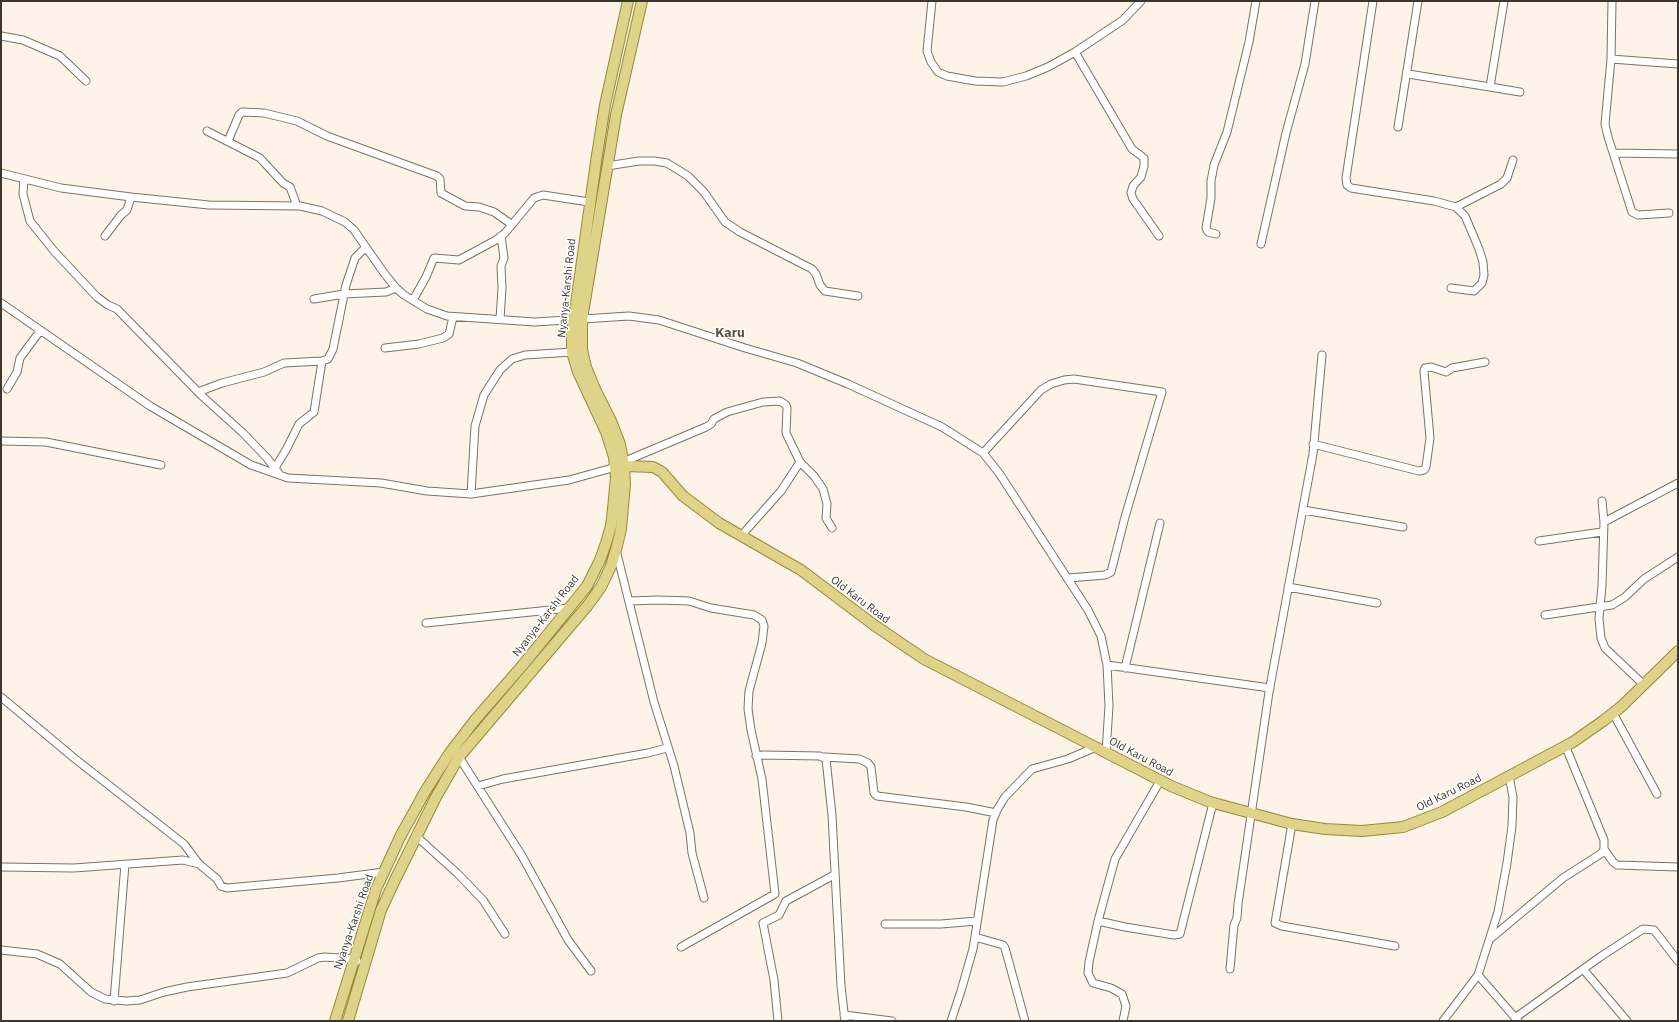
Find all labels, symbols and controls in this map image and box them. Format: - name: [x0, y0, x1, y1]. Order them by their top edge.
- street label: Nyanya-Karshi Road: [555, 238, 579, 338]
- district label: Karu: [715, 325, 745, 341]
- street label: Nyanya-Karshi Road: [510, 573, 582, 659]
- street label: Old Karu Road: [828, 573, 892, 627]
- street label: Old Karu Road: [1107, 735, 1175, 779]
- street label: Old Karu Road: [1414, 772, 1484, 814]
- street label: Nyanya-Karshi Road: [332, 873, 376, 971]

